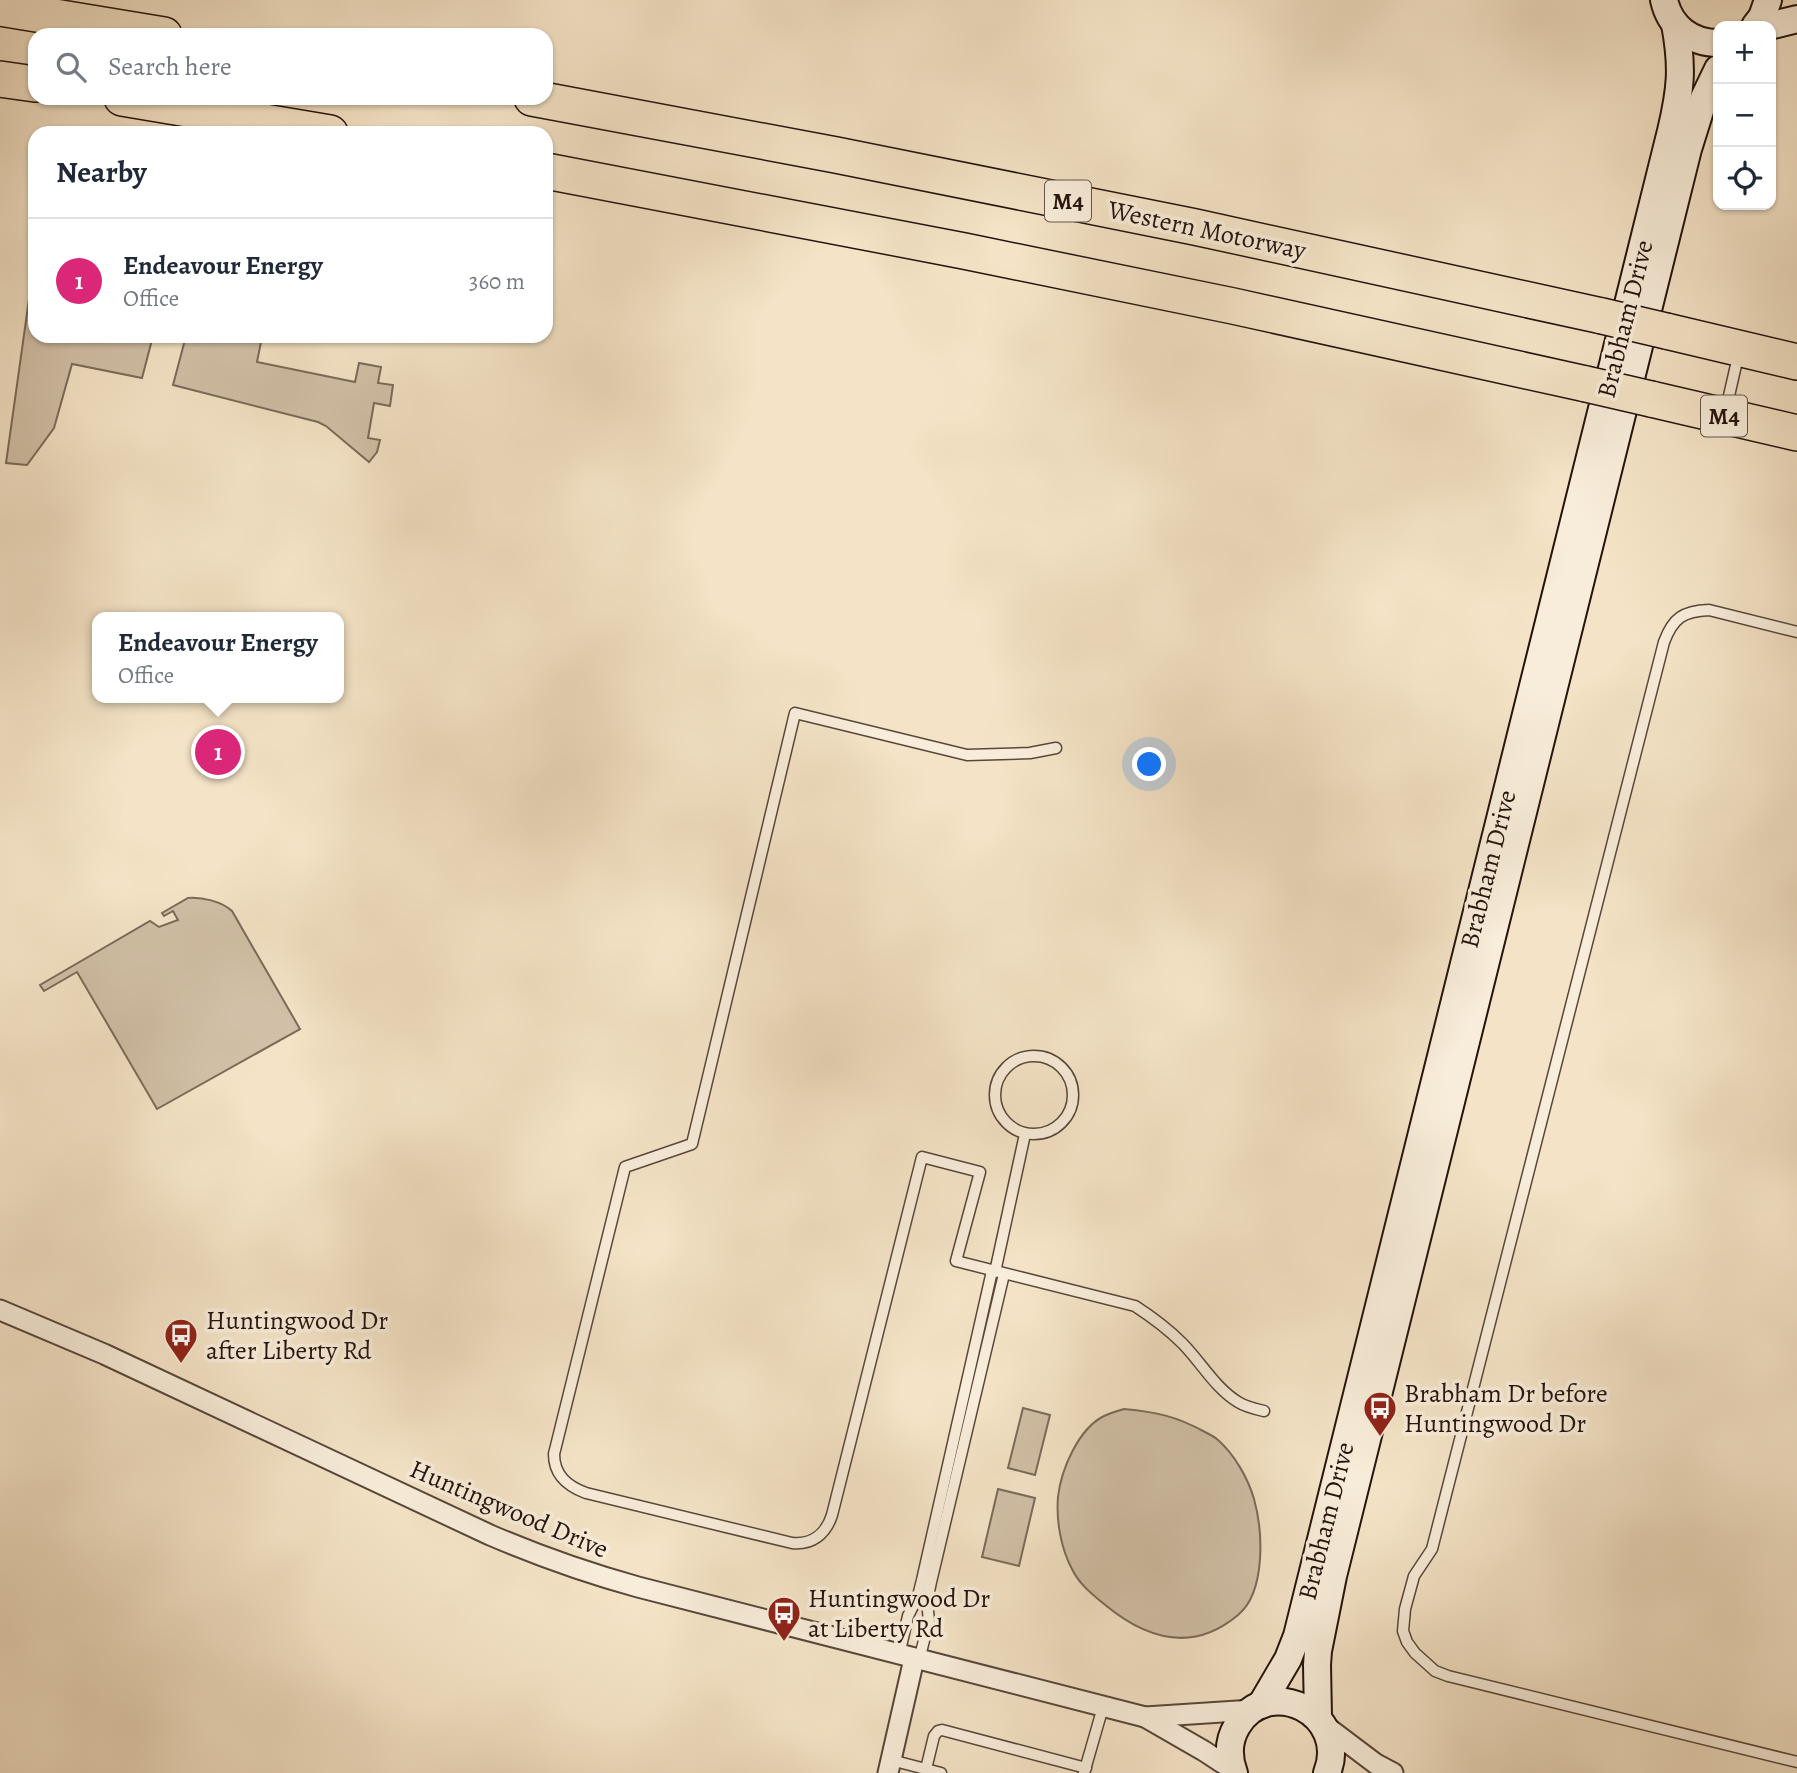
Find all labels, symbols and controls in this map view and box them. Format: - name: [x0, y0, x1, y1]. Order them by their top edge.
- map controls: [1713, 21, 1776, 210]
- button: +: [1713, 21, 1776, 84]
- search box: [28, 28, 553, 105]
- icon: search: [52, 48, 90, 86]
- text: Search here: [108, 49, 232, 84]
- button: −: [1713, 84, 1776, 147]
- button: locate: [1713, 147, 1776, 210]
- text: Nearby: [56, 152, 147, 192]
- road number: M4: [1045, 181, 1091, 222]
- street label: Western Motorway: [1104, 192, 1310, 268]
- street label: Brabham Drive: [1588, 236, 1662, 402]
- text: Endeavour Energy: [123, 248, 323, 283]
- text: 1: [75, 266, 83, 297]
- text: 360 m: [469, 266, 525, 297]
- text: Office: [123, 283, 179, 314]
- road number: M4: [1701, 396, 1747, 436]
- popup: [92, 612, 344, 703]
- text: Endeavour Energy: [118, 625, 318, 660]
- text: Office: [118, 660, 174, 691]
- pin: 1: [195, 726, 241, 778]
- your location: [1132, 747, 1166, 781]
- street label: Brabham Drive: [1451, 786, 1525, 952]
- place label: Huntingwood Dr after Liberty Rd: [206, 1303, 388, 1368]
- bus stop icon: Huntingwood Dr after Liberty Rd: [162, 1316, 200, 1365]
- place label: Brabham Dr before Huntingwood Dr: [1404, 1376, 1608, 1441]
- bus stop icon: Brabham Dr before Huntingwood Dr: [1361, 1389, 1399, 1438]
- street label: Brabham Drive: [1289, 1438, 1363, 1604]
- street label: Huntingwood Drive: [404, 1451, 614, 1567]
- place label: Huntingwood Dr at Liberty Rd: [808, 1581, 990, 1646]
- bus stop icon: Huntingwood Dr at Liberty Rd: [765, 1594, 803, 1643]

